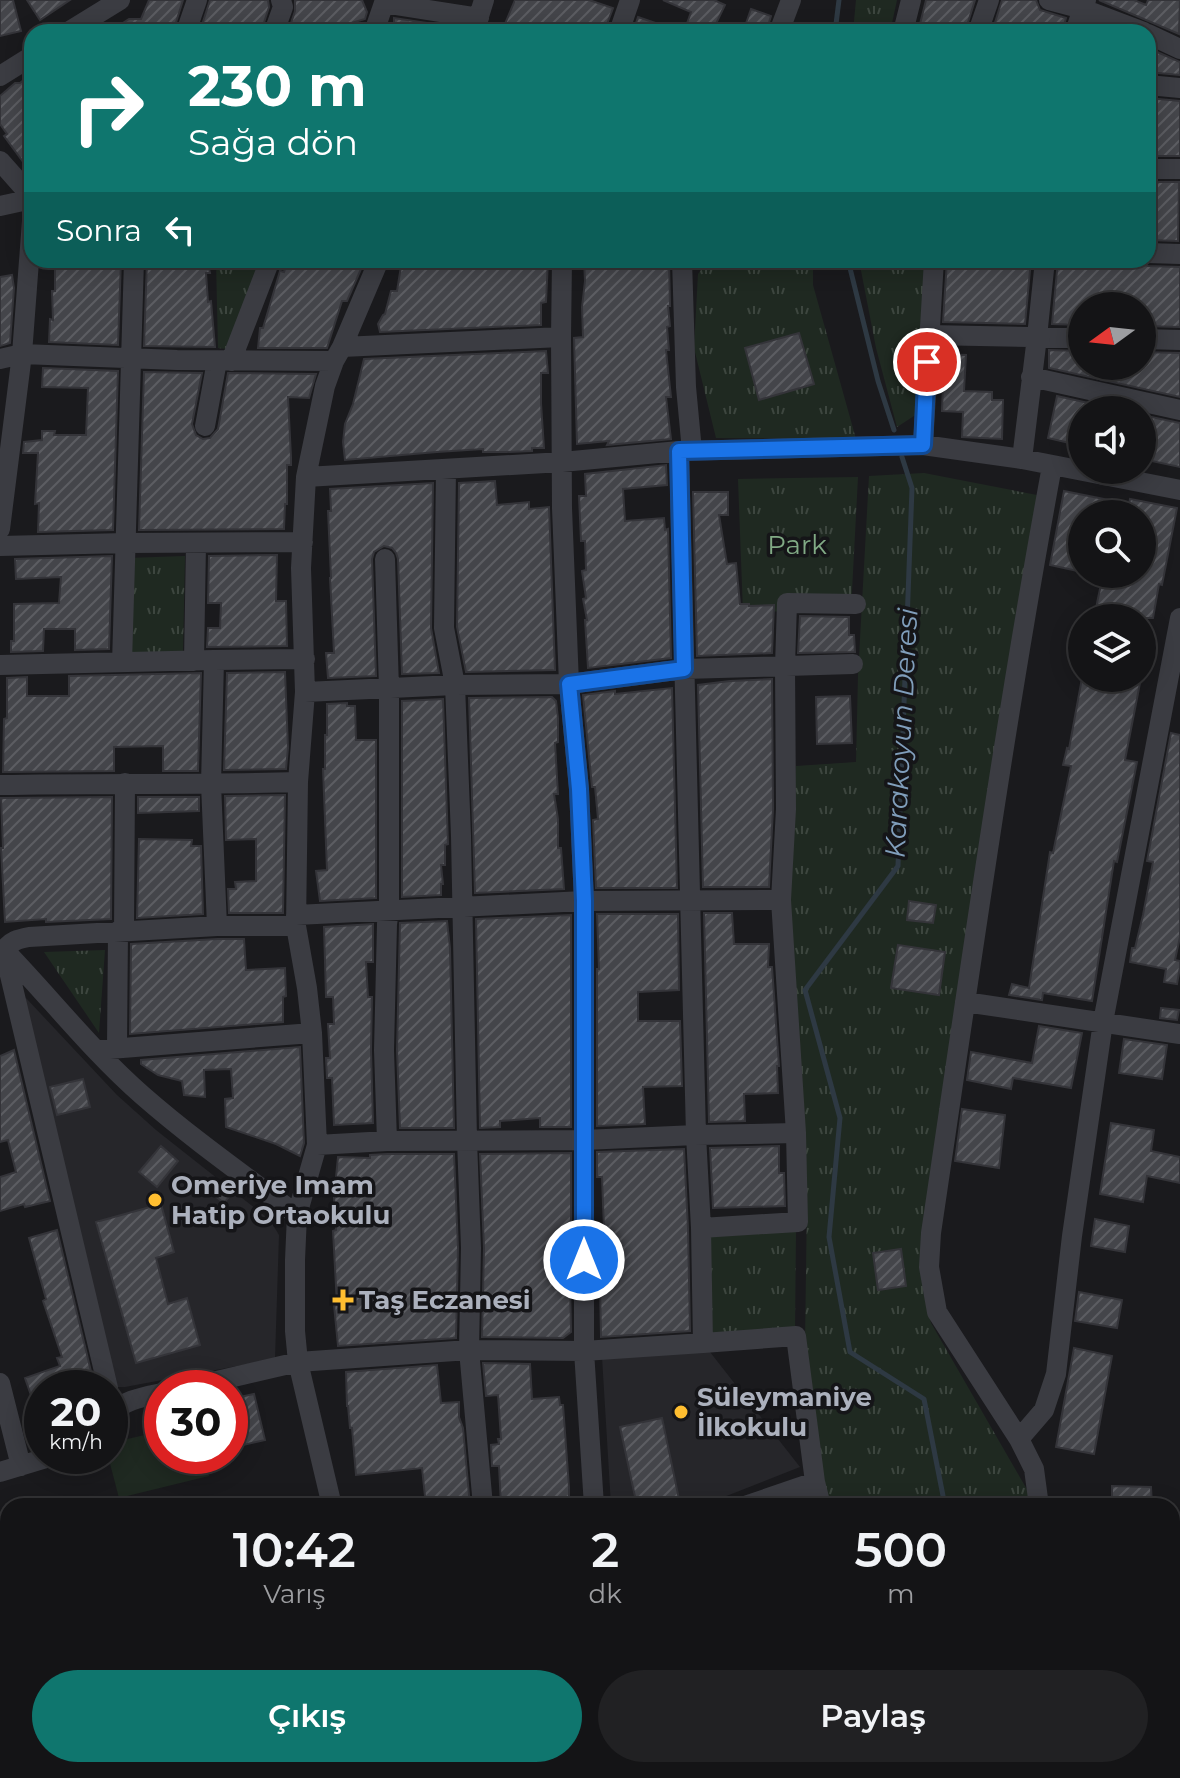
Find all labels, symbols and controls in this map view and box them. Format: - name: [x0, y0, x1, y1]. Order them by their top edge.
- text: 230 m: [188, 52, 367, 120]
- icon: right: [56, 56, 160, 160]
- text: Sağa dön: [188, 120, 358, 164]
- icon: left: [158, 208, 202, 252]
- text: Sonra: [56, 212, 142, 249]
- north arrow: [1068, 292, 1156, 380]
- map controls: [1068, 292, 1156, 692]
- pin: [893, 328, 961, 396]
- icon: arrive: [905, 340, 949, 384]
- button: sound: [1068, 396, 1156, 484]
- button: search: [1068, 500, 1156, 588]
- park label: Park: [767, 529, 827, 561]
- button: layers: [1068, 604, 1156, 692]
- water label: Karakoyun Deresi: [877, 607, 925, 859]
- place label: Omeriye Imam Hatip Ortaokulu: [171, 1169, 390, 1231]
- marker: Omeriye Imam Hatip Ortaokulu: [146, 1191, 164, 1209]
- position arrow: [542, 1218, 626, 1302]
- place label: Taş Eczanesi: [359, 1284, 530, 1316]
- marker: Taş Eczanesi: [334, 1291, 352, 1309]
- speed limit sign: 30: [144, 1370, 248, 1474]
- place label: Süleymaniye İlkokulu: [697, 1381, 872, 1443]
- text: 20: [51, 1387, 101, 1436]
- marker: Süleymaniye İlkokulu: [672, 1403, 690, 1421]
- text: km/h: [49, 1430, 103, 1454]
- text: 10:42: [233, 1521, 356, 1579]
- text: 2: [591, 1521, 619, 1579]
- text: 500: [855, 1521, 947, 1579]
- text: Varış: [263, 1578, 325, 1610]
- text: dk: [589, 1578, 622, 1610]
- text: m: [887, 1578, 915, 1610]
- button: Çıkış: [32, 1670, 582, 1762]
- button: Paylaş: [598, 1670, 1148, 1762]

